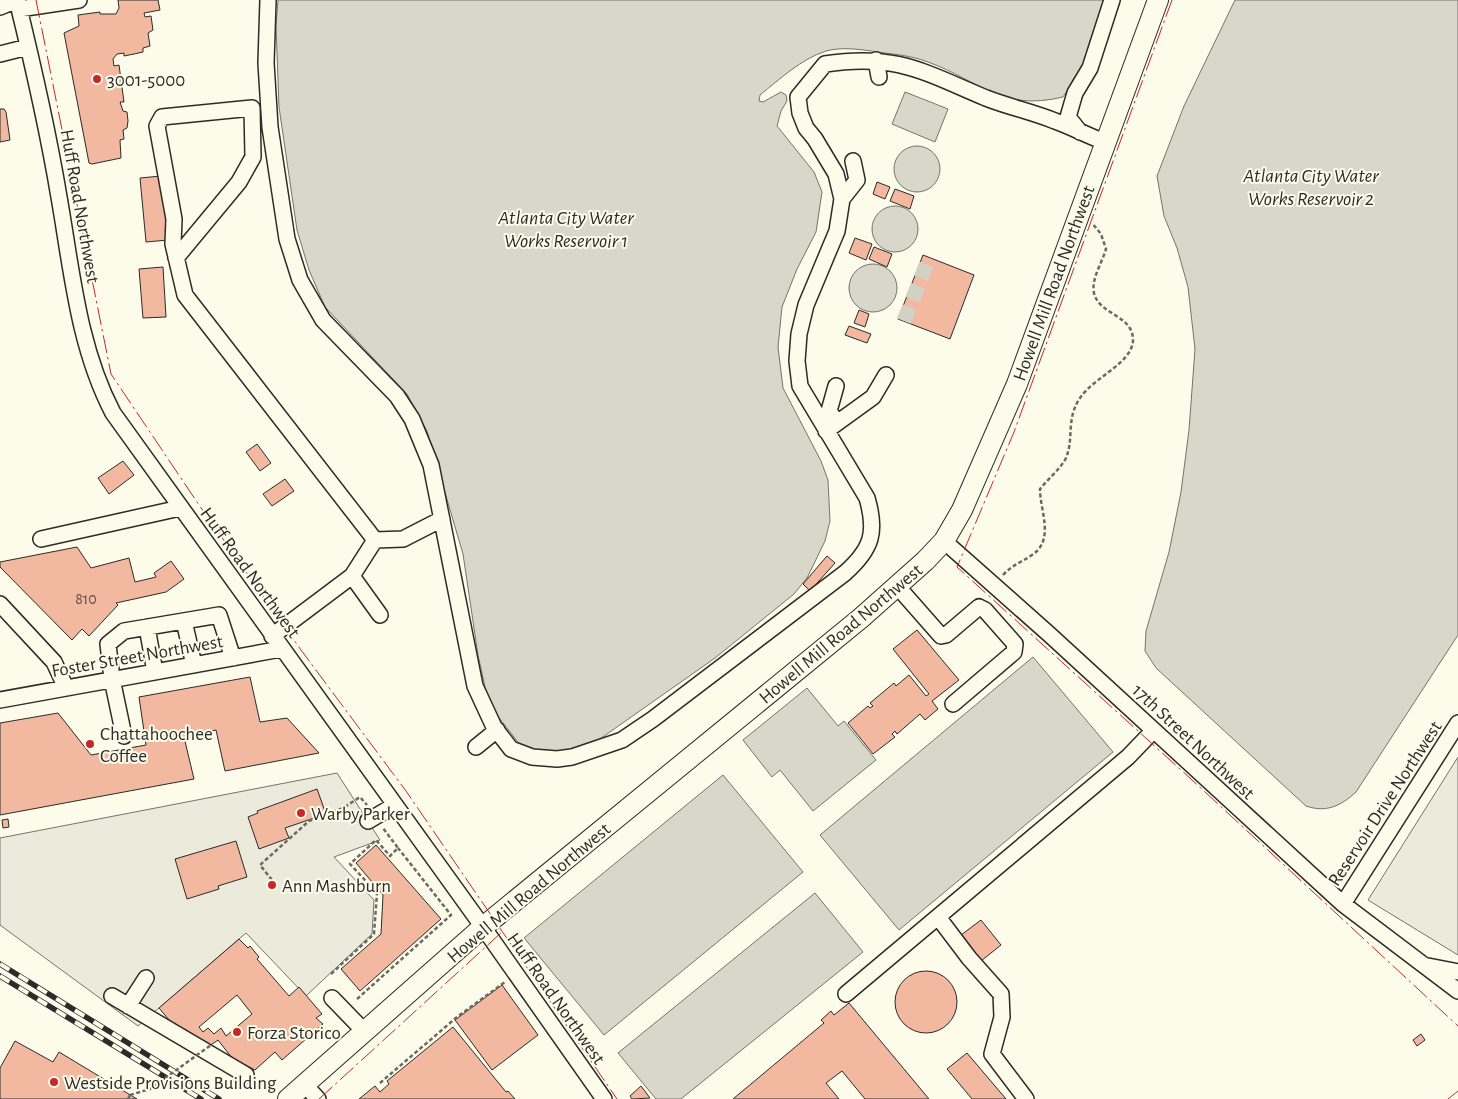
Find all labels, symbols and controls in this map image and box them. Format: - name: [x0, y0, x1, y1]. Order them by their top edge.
- place label: 3001-5000: [107, 71, 185, 90]
- marker: 3001-5000: [91, 73, 103, 85]
- street label: Huff Road Northwest: [57, 128, 102, 285]
- water label: Atlanta City Water Works Reservoir 2: [1242, 166, 1379, 209]
- street label: Howell Mill Road Northwest: [1010, 183, 1099, 384]
- water label: Atlanta City Water Works Reservoir 1: [497, 208, 634, 251]
- street label: Huff Road Northwest: [196, 504, 303, 641]
- street label: Howell Mill Road Northwest: [756, 561, 926, 708]
- house number: 810: [75, 591, 97, 607]
- street label: Foster Street Northwest: [50, 632, 224, 681]
- street label: 17th Street Northwest: [1128, 681, 1258, 803]
- street label: Reservoir Drive Northwest: [1325, 718, 1446, 890]
- place label: Chattahoochee Coffee: [100, 725, 213, 766]
- marker: Chattahoochee Coffee: [84, 738, 96, 750]
- place label: Warby Parker: [311, 805, 410, 824]
- marker: Warby Parker: [295, 807, 307, 819]
- street label: Howell Mill Road Northwest: [444, 820, 614, 967]
- place label: Ann Mashburn: [282, 877, 391, 896]
- marker: Ann Mashburn: [266, 879, 278, 891]
- street label: Huff Road Northwest: [503, 930, 608, 1068]
- place label: Forza Storico: [247, 1024, 341, 1043]
- marker: Forza Storico: [231, 1026, 243, 1038]
- place label: Westside Provisions Building: [64, 1074, 277, 1093]
- marker: Westside Provisions Building: [48, 1076, 60, 1088]

